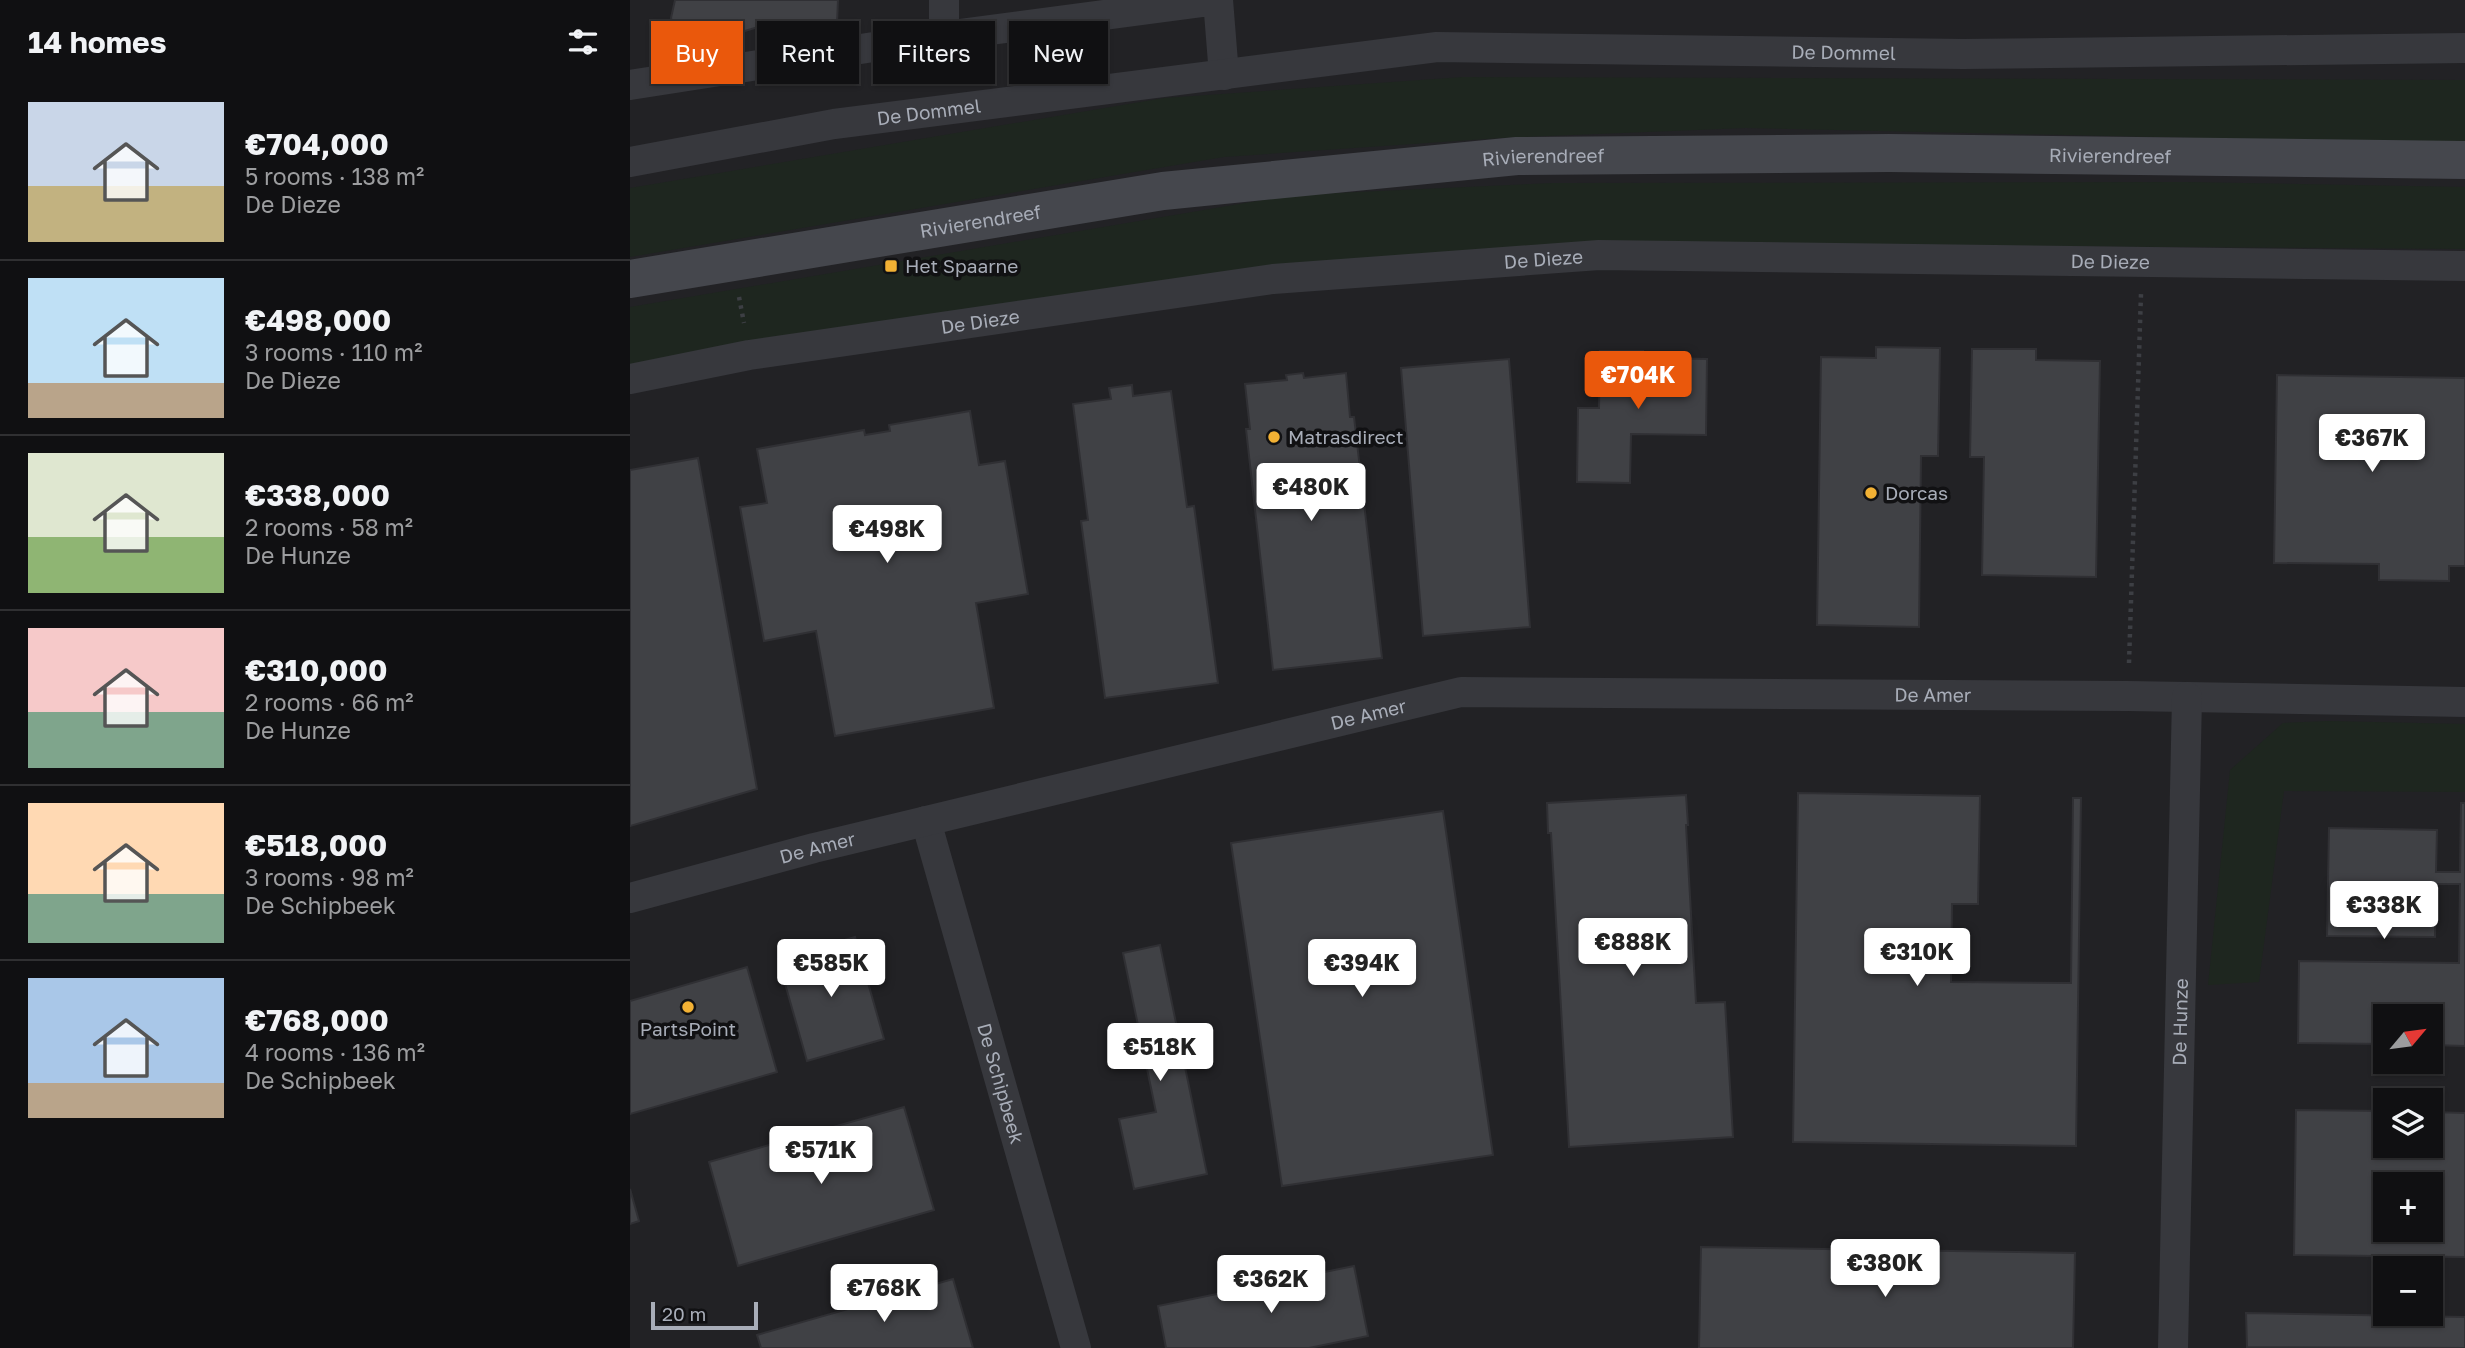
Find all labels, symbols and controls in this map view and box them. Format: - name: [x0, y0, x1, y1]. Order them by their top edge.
- chip: Buy: [651, 21, 743, 84]
- chip: Rent: [757, 21, 859, 84]
- chip: Filters: [873, 21, 995, 84]
- chip: New: [1009, 21, 1108, 84]
- icon: filters: [564, 23, 602, 61]
- text: 14 homes: [28, 24, 167, 60]
- street label: De Dommel: [1791, 40, 1896, 64]
- street label: De Dommel: [875, 93, 982, 129]
- text: €704,000: [245, 126, 389, 162]
- icon: home: [84, 130, 168, 214]
- street label: Rivierendreef: [1481, 143, 1604, 170]
- street label: Rivierendreef: [2049, 143, 2171, 167]
- text: 5 rooms · 138 m²: [245, 162, 424, 190]
- text: De Dieze: [245, 190, 341, 218]
- street label: Rivierendreef: [918, 199, 1043, 242]
- street label: De Dieze: [1503, 244, 1584, 273]
- street label: De Dieze: [2070, 249, 2150, 273]
- place label: Het Spaarne: [905, 254, 1018, 277]
- marker: Het Spaarne: [883, 258, 899, 274]
- text: €498,000: [245, 302, 391, 338]
- street label: De Dieze: [939, 304, 1021, 338]
- icon: home: [84, 306, 168, 390]
- text: 3 rooms · 110 m²: [245, 338, 422, 366]
- pin: €704K: [1589, 352, 1687, 411]
- text: €704K: [1601, 360, 1675, 388]
- text: De Dieze: [245, 366, 341, 394]
- pin: €367K: [2323, 414, 2421, 474]
- text: €367K: [2335, 423, 2409, 451]
- place label: Matrasdirect: [1288, 425, 1403, 448]
- marker: Matrasdirect: [1266, 429, 1282, 445]
- pin: €480K: [1262, 463, 1360, 523]
- text: €480K: [1273, 472, 1349, 500]
- text: €338,000: [245, 477, 390, 513]
- icon: home: [84, 481, 168, 565]
- place label: Dorcas: [1885, 481, 1948, 504]
- marker: Dorcas: [1863, 485, 1879, 501]
- pin: €498K: [838, 505, 936, 565]
- text: 2 rooms · 58 m²: [245, 513, 413, 541]
- text: €498K: [849, 514, 925, 542]
- text: De Hunze: [245, 541, 351, 569]
- text: €310,000: [245, 652, 388, 688]
- icon: home: [84, 656, 168, 740]
- street label: De Amer: [1894, 683, 1972, 706]
- text: 2 rooms · 66 m²: [245, 688, 414, 716]
- street label: De Amer: [1328, 693, 1409, 734]
- text: De Hunze: [245, 716, 351, 744]
- street label: De Amer: [777, 826, 858, 868]
- text: €518,000: [245, 827, 387, 863]
- icon: home: [84, 831, 168, 915]
- text: 3 rooms · 98 m²: [245, 863, 414, 891]
- pin: €338K: [2335, 881, 2433, 941]
- text: €338K: [2346, 890, 2422, 918]
- text: De Schipbeek: [245, 891, 396, 919]
- pin: €888K: [1584, 918, 1682, 978]
- text: €888K: [1594, 927, 1672, 955]
- pin: €310K: [1868, 928, 1966, 988]
- text: €310K: [1880, 937, 1954, 965]
- pin: €585K: [782, 940, 880, 999]
- pin: €394K: [1313, 940, 1411, 999]
- text: €585K: [793, 948, 869, 976]
- text: €394K: [1324, 948, 1400, 976]
- street label: De Hunze: [2167, 978, 2192, 1066]
- marker: PartsPoint: [680, 999, 696, 1015]
- text: €768,000: [245, 1002, 389, 1038]
- north arrow: [2373, 1004, 2443, 1074]
- map controls: [2373, 1004, 2443, 1326]
- icon: home: [84, 1006, 168, 1090]
- place label: PartsPoint: [640, 1017, 736, 1040]
- street label: De Schipbeek: [973, 1020, 1029, 1147]
- pin: €518K: [1111, 1024, 1209, 1083]
- text: €518K: [1123, 1032, 1197, 1060]
- text: 4 rooms · 136 m²: [245, 1038, 425, 1066]
- text: De Schipbeek: [245, 1066, 396, 1094]
- button: layers: [2373, 1088, 2443, 1158]
- pin: €571K: [772, 1126, 870, 1186]
- text: €571K: [785, 1135, 857, 1163]
- button: +: [2373, 1172, 2443, 1242]
- pin: €380K: [1836, 1240, 1934, 1299]
- text: €380K: [1847, 1248, 1923, 1276]
- pin: €362K: [1222, 1256, 1320, 1315]
- button: −: [2373, 1256, 2443, 1326]
- pin: €768K: [835, 1264, 933, 1324]
- text: €362K: [1233, 1264, 1309, 1292]
- text: €768K: [847, 1273, 921, 1301]
- scale bar: [651, 1299, 758, 1331]
- text: 20 m: [662, 1302, 706, 1325]

